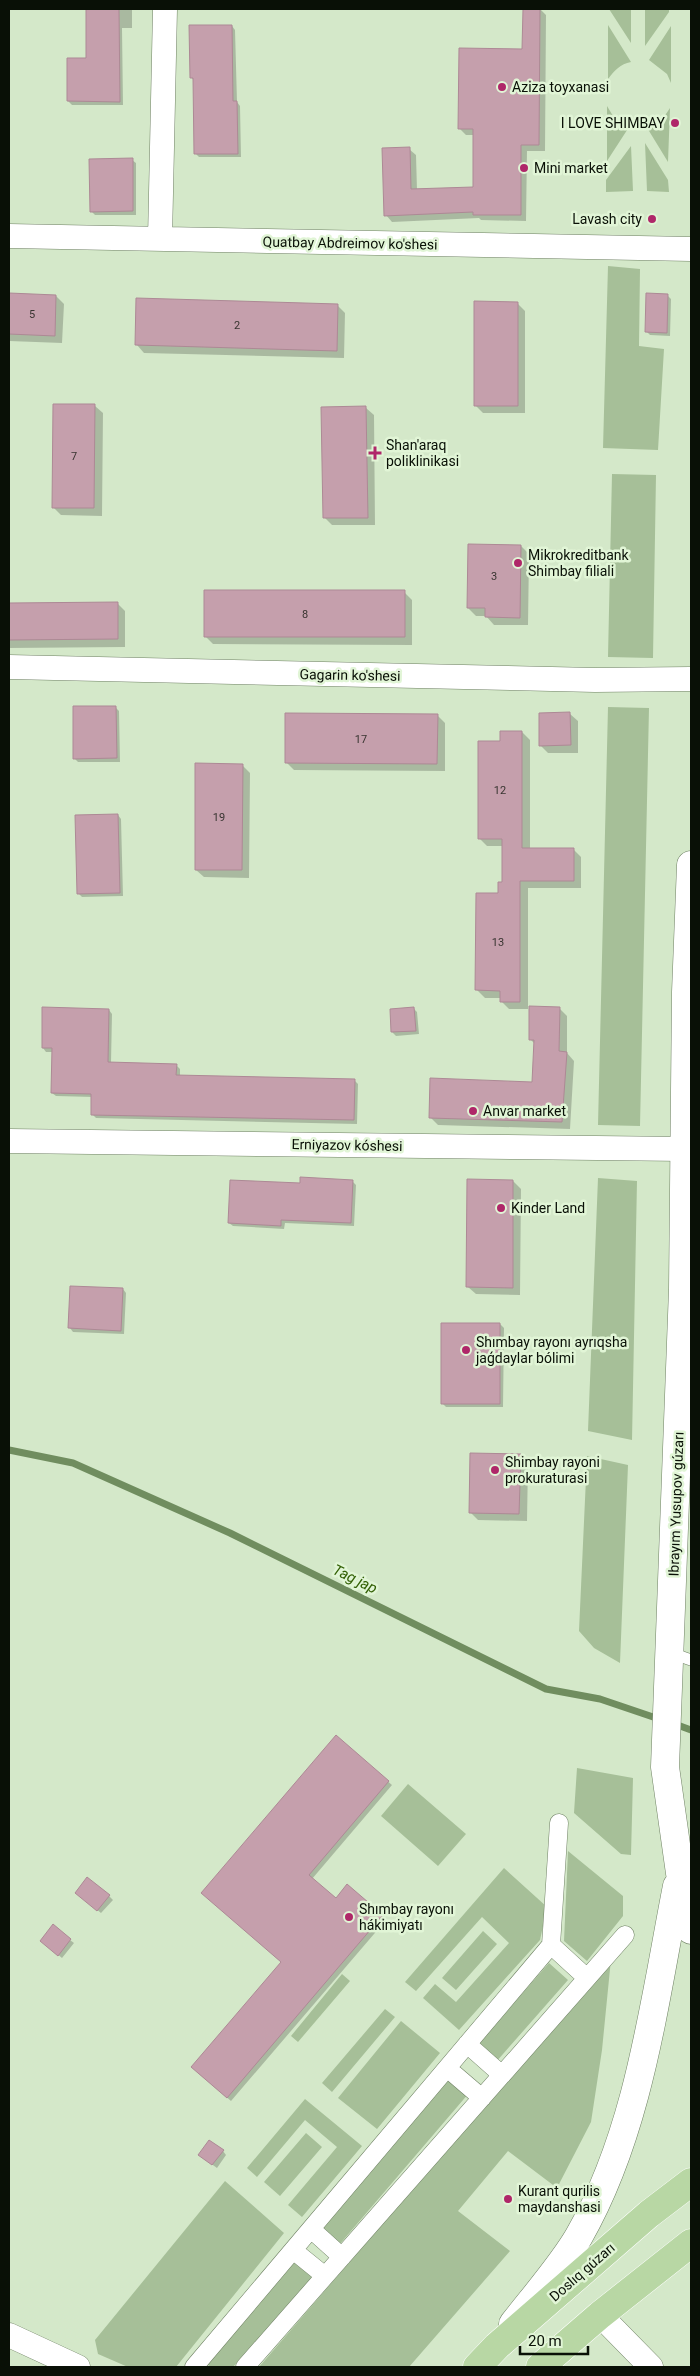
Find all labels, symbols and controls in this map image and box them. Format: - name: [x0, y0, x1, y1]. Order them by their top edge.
- place label: Aziza toyxanasi: [512, 79, 609, 95]
- marker: Aziza toyxanasi: [496, 81, 508, 93]
- place label: I LOVE SHIMBAY: [561, 115, 666, 131]
- marker: I LOVE SHIMBAY: [669, 117, 681, 129]
- place label: Mini market: [534, 160, 608, 176]
- marker: Mini market: [518, 162, 530, 174]
- place label: Lavash city: [572, 211, 642, 227]
- marker: Lavash city: [646, 213, 658, 225]
- street label: Quatbay Abdreimov ko'shesi: [262, 233, 438, 253]
- house number: 5: [29, 308, 35, 321]
- house number: 2: [234, 319, 240, 332]
- place label: Shan'araq poliklinikasi: [386, 437, 459, 469]
- marker: Shan'araq poliklinikasi: [368, 446, 382, 460]
- house number: 7: [71, 450, 77, 463]
- place label: Mikrokreditbank Shimbay filiali: [528, 547, 630, 579]
- marker: Mikrokreditbank Shimbay filiali: [512, 557, 524, 569]
- house number: 3: [491, 570, 497, 583]
- house number: 8: [302, 608, 308, 621]
- street label: Gagarin ko'shesi: [299, 666, 401, 684]
- house number: 17: [355, 733, 367, 746]
- house number: 12: [494, 784, 506, 797]
- house number: 19: [213, 811, 225, 824]
- house number: 13: [492, 936, 504, 949]
- place label: Anvar market: [483, 1103, 566, 1119]
- marker: Anvar market: [467, 1105, 479, 1117]
- street label: Erniyazov kóshesi: [291, 1136, 403, 1154]
- place label: Kinder Land: [511, 1200, 585, 1216]
- marker: Kinder Land: [495, 1202, 507, 1214]
- place label: Shımbay rayonı ayrıqsha jaǵdaylar bólimi: [475, 1334, 627, 1366]
- marker: Shımbay rayonı ayrıqsha jaǵdaylar bólimi: [460, 1344, 472, 1356]
- street label: Ibrayım Yusupov gúzarı: [665, 1431, 687, 1577]
- place label: Shimbay rayoni prokuraturasi: [505, 1454, 600, 1486]
- marker: Shimbay rayoni prokuraturasi: [489, 1464, 501, 1476]
- water label: Tag jap: [330, 1561, 380, 1597]
- place label: Shımbay rayonı hákimiyatı: [359, 1901, 454, 1933]
- marker: Shımbay rayonı hákimiyatı: [343, 1911, 355, 1923]
- place label: Kurant qurilis maydanshasi: [518, 2183, 601, 2215]
- marker: Kurant qurilis maydanshasi: [502, 2193, 514, 2205]
- street label: Doslıq gúzarı: [546, 2239, 618, 2305]
- scale bar: [520, 2324, 588, 2356]
- text: 20 m: [528, 2332, 562, 2350]

